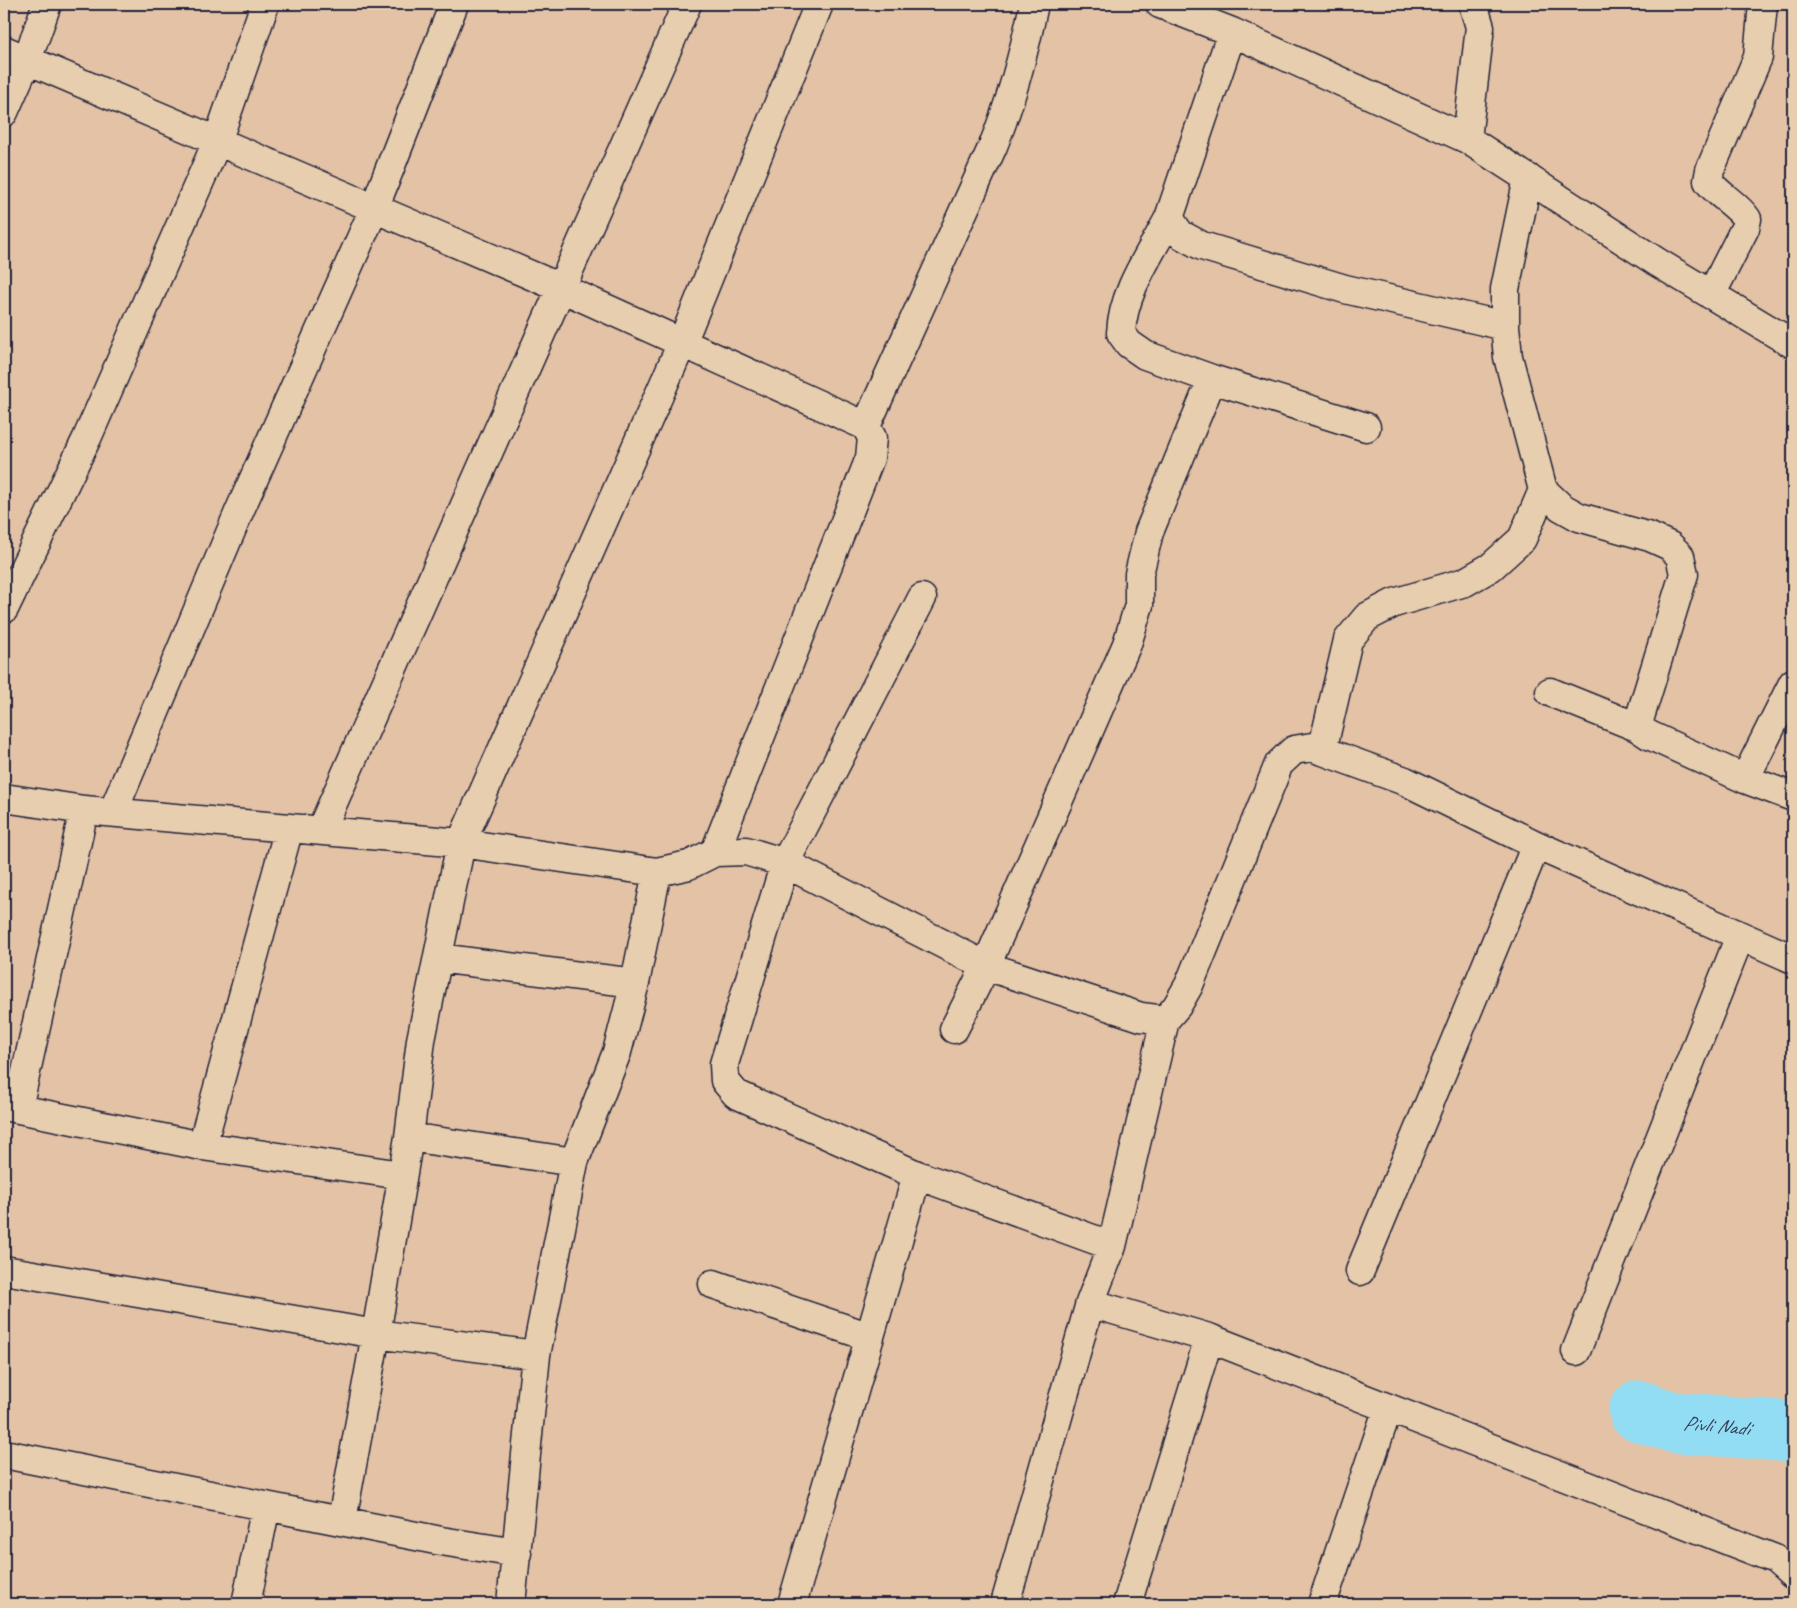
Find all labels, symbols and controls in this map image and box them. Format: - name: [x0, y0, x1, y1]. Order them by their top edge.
- water label: Pivli Nadi: [1682, 1410, 1755, 1442]

